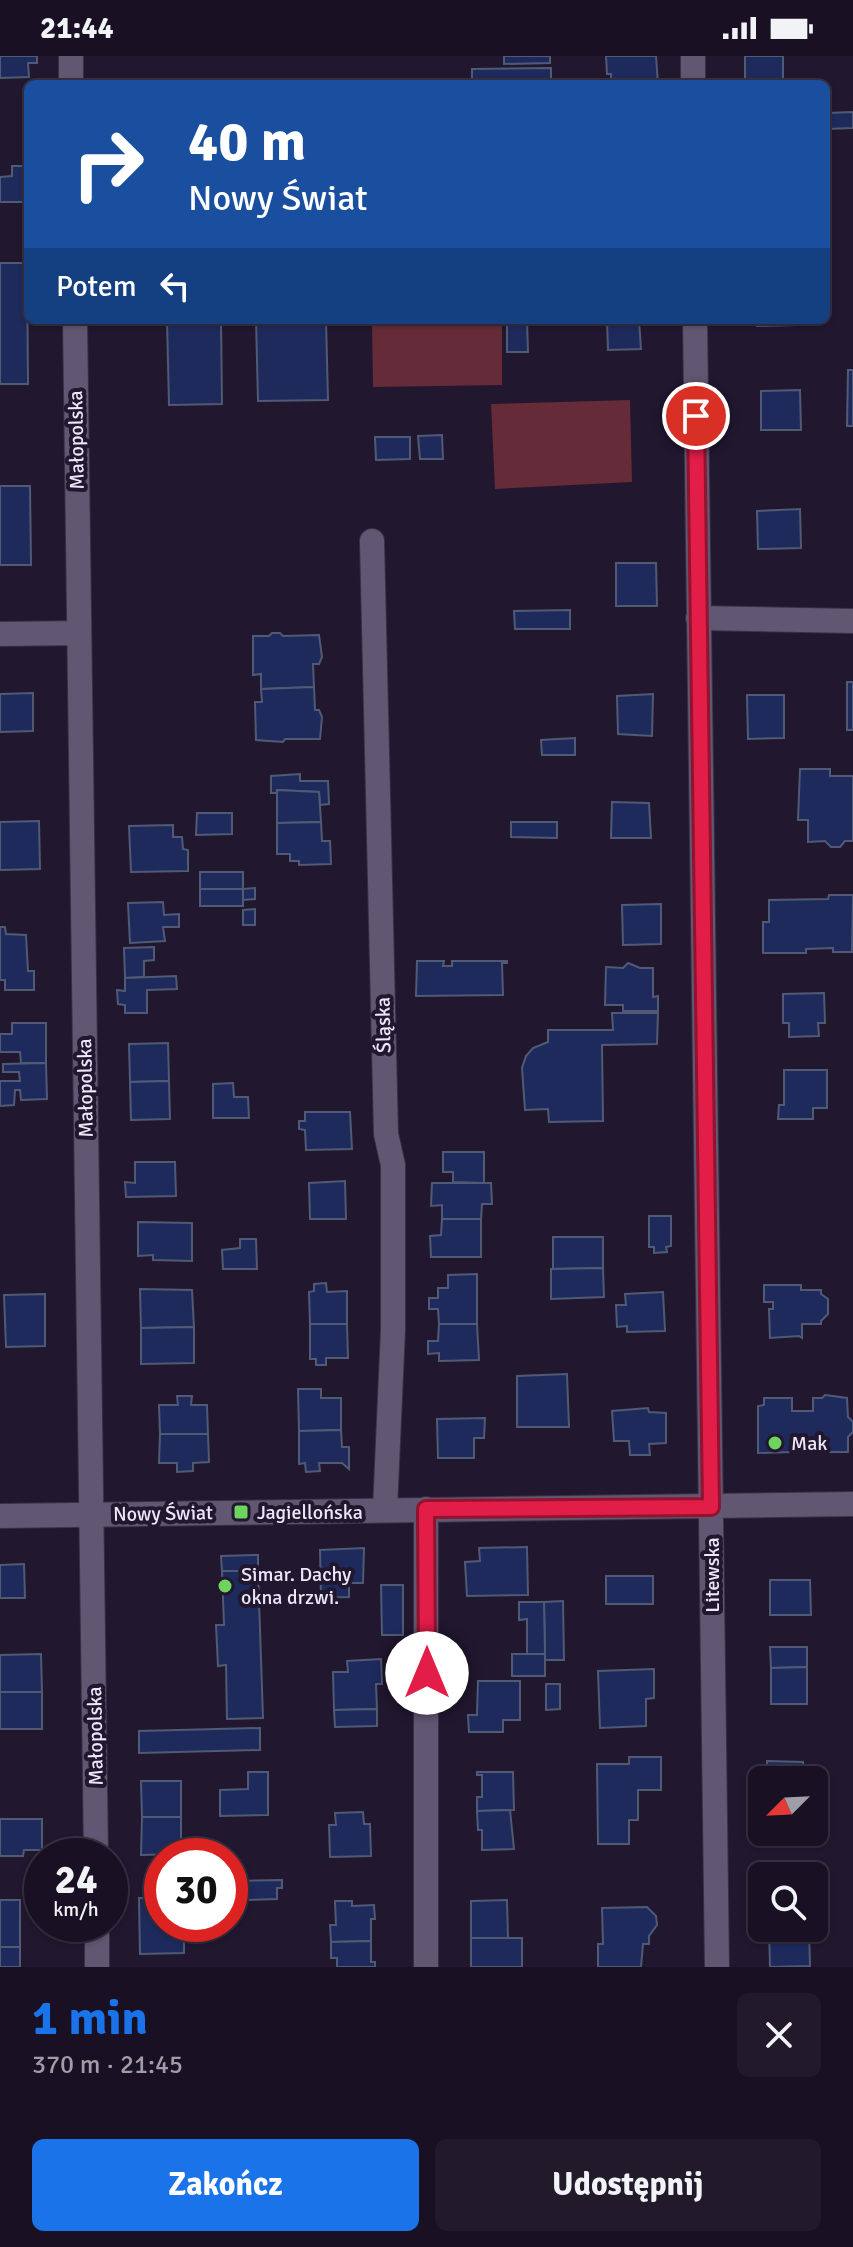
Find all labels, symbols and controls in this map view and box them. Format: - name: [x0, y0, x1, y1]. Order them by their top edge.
- text: 21:44: [40, 10, 114, 47]
- text: 40 m: [188, 107, 306, 176]
- icon: right: [56, 112, 160, 216]
- text: Nowy Świat: [188, 176, 368, 221]
- icon: left: [153, 264, 197, 308]
- text: Potem: [56, 268, 137, 305]
- pin: [662, 382, 730, 450]
- street label: Małopolska: [63, 390, 90, 490]
- icon: arrive: [674, 394, 718, 438]
- street label: Śląska: [371, 997, 396, 1053]
- street label: Małopolska: [72, 1038, 99, 1138]
- place label: Mak: [791, 1431, 827, 1456]
- marker: Mak: [766, 1434, 784, 1452]
- street label: Nowy Świat: [113, 1500, 213, 1527]
- place label: Jagiellońska: [257, 1500, 363, 1525]
- marker: Jagiellońska: [232, 1503, 250, 1521]
- street label: Litewska: [700, 1537, 725, 1613]
- place label: Simar. Dachy okna drzwi.: [241, 1562, 352, 1610]
- marker: Simar. Dachy okna drzwi.: [216, 1577, 234, 1595]
- position arrow: [385, 1631, 469, 1715]
- street label: Małopolska: [82, 1686, 109, 1786]
- north arrow: [748, 1766, 828, 1846]
- map controls: [748, 1766, 828, 1942]
- speed limit sign: 30: [144, 1838, 248, 1942]
- text: 24: [54, 1855, 98, 1905]
- button: search: [748, 1862, 828, 1942]
- text: km/h: [53, 1897, 99, 1922]
- text: 1 min: [32, 1989, 148, 2048]
- button: close: [737, 1993, 821, 2077]
- text: 370 m · 21:45: [32, 2049, 183, 2081]
- button: Zakończ: [32, 2139, 419, 2231]
- button: Udostępnij: [435, 2139, 821, 2231]

